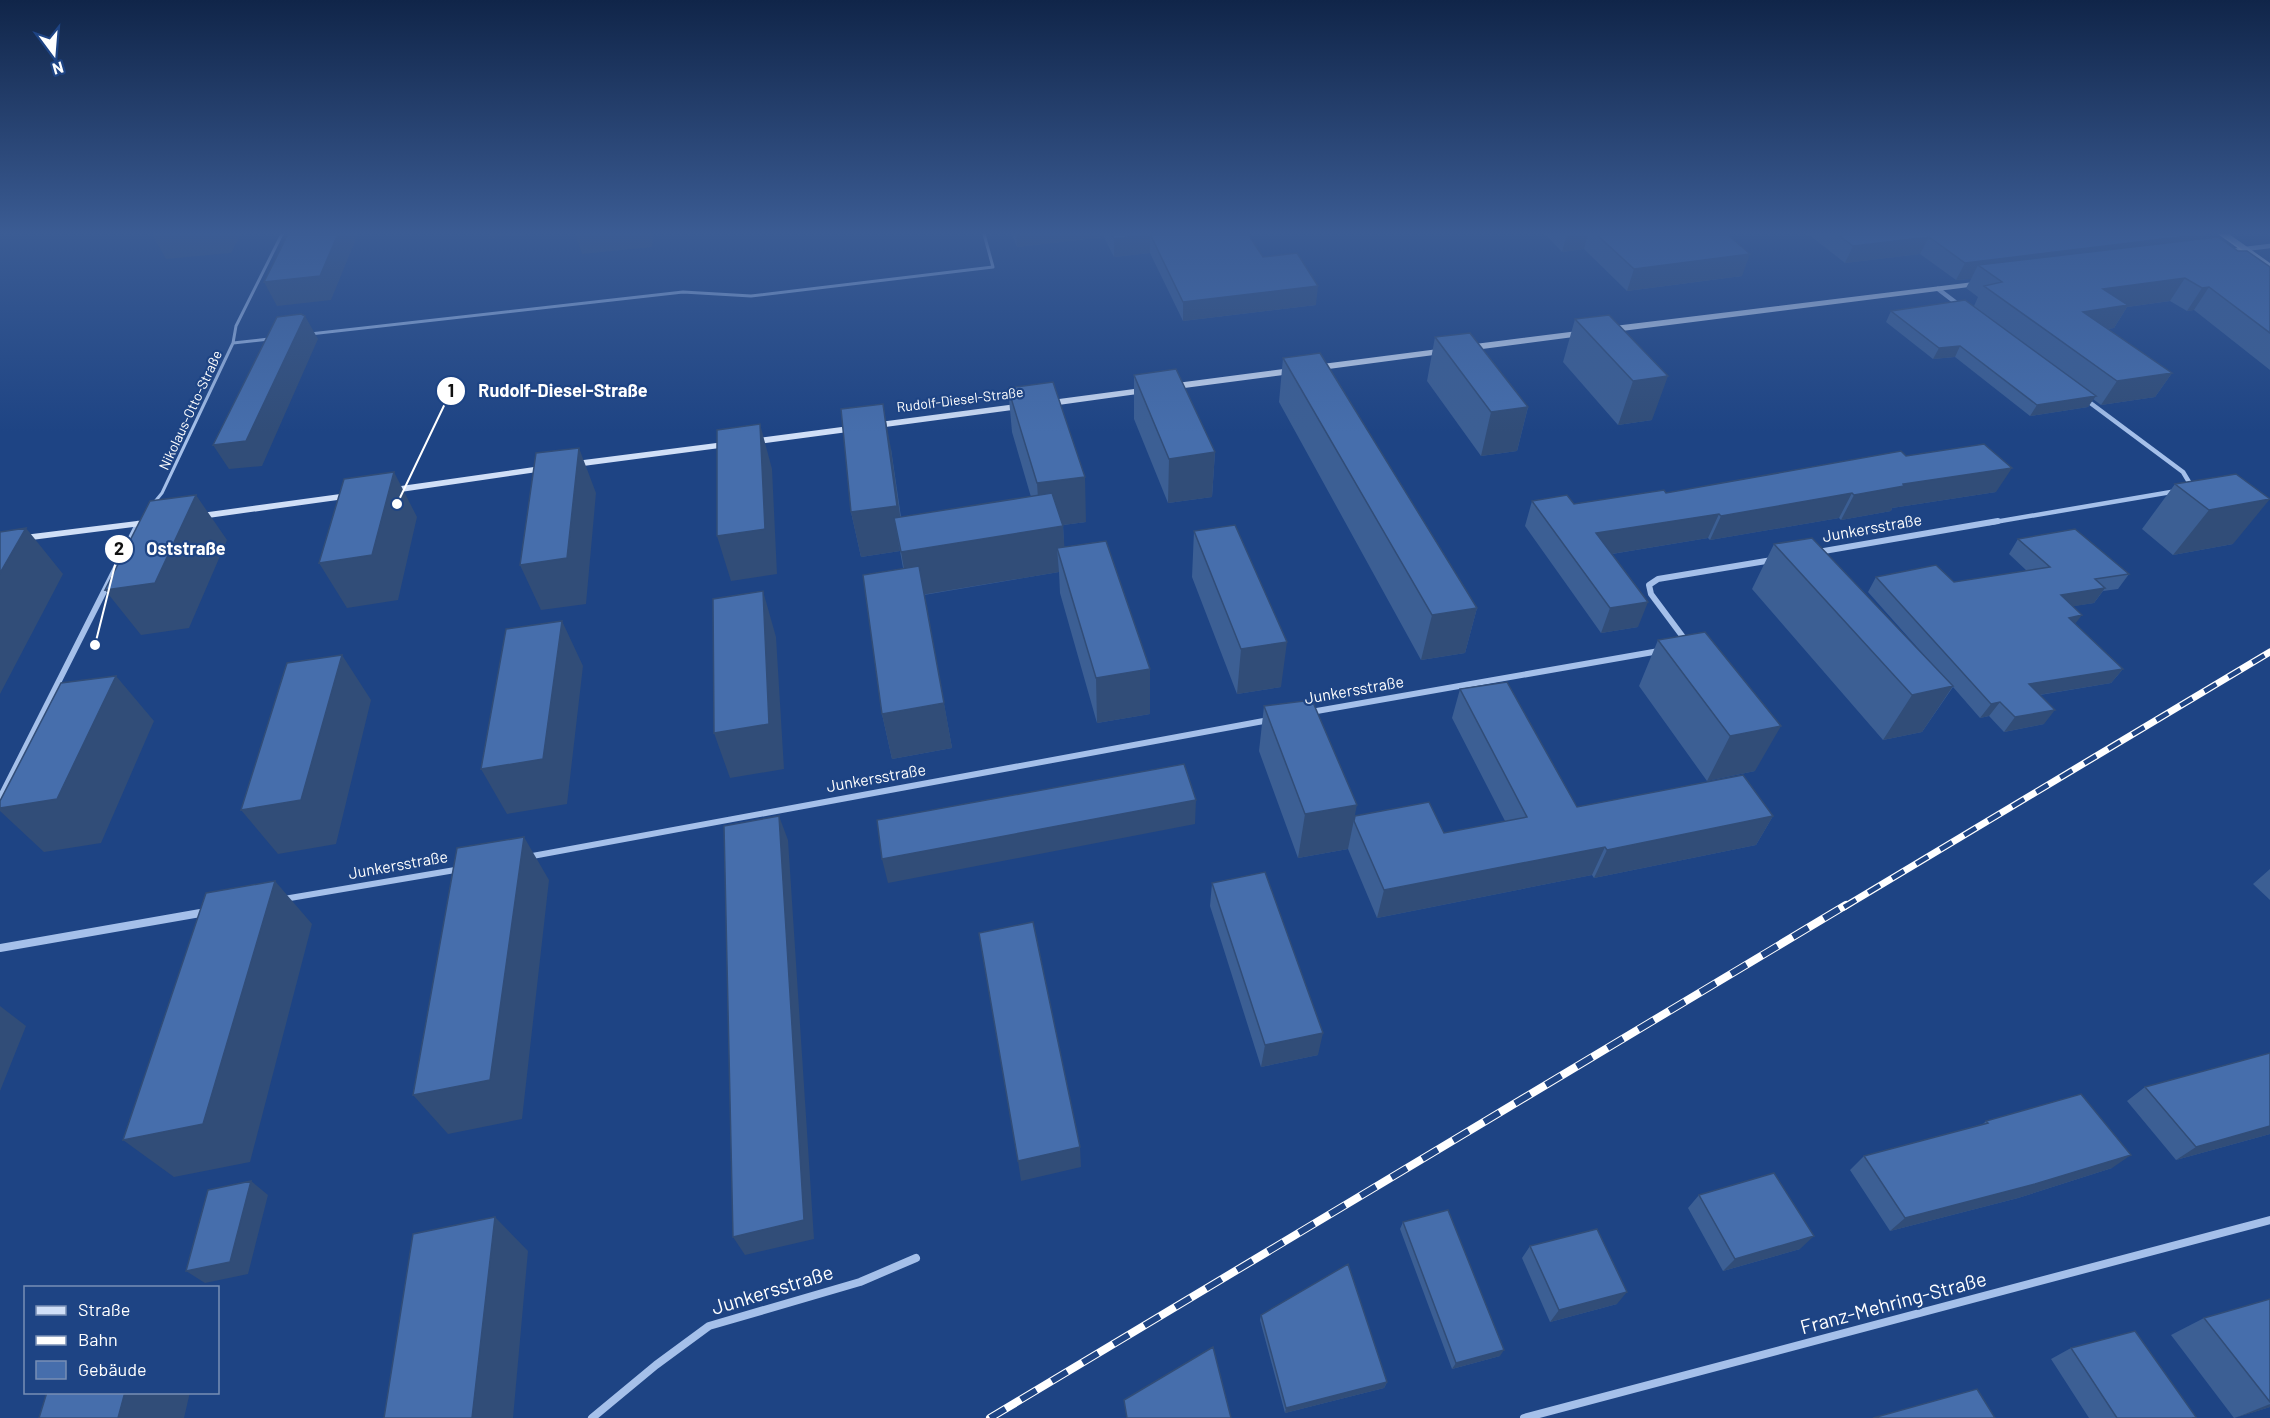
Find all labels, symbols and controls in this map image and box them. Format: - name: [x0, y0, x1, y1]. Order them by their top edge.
- north arrow: [24, 24, 84, 84]
- text: N: [51, 58, 66, 79]
- street label: Nikolaus-Otto-Straße: [155, 347, 225, 473]
- callout: Rudolf-Diesel-Straße: [436, 373, 659, 409]
- text: 1: [448, 379, 454, 401]
- text: Rudolf-Diesel-Straße: [478, 379, 648, 401]
- street label: Rudolf-Diesel-Straße: [896, 383, 1024, 415]
- street label: Junkersstraße: [1821, 509, 1923, 545]
- callout: Oststraße: [104, 531, 238, 567]
- text: 2: [114, 537, 124, 559]
- text: Oststraße: [146, 537, 226, 559]
- street label: Junkersstraße: [1303, 671, 1405, 707]
- street label: Junkersstraße: [825, 759, 927, 795]
- street label: Junkersstraße: [347, 846, 449, 882]
- street label: Junkersstraße: [708, 1259, 836, 1319]
- street label: Franz-Mehring-Straße: [1797, 1266, 1989, 1338]
- legend: [24, 1286, 219, 1394]
- text: Straße: [78, 1298, 130, 1320]
- text: Bahn: [78, 1328, 118, 1350]
- text: Gebäude: [78, 1358, 147, 1380]

